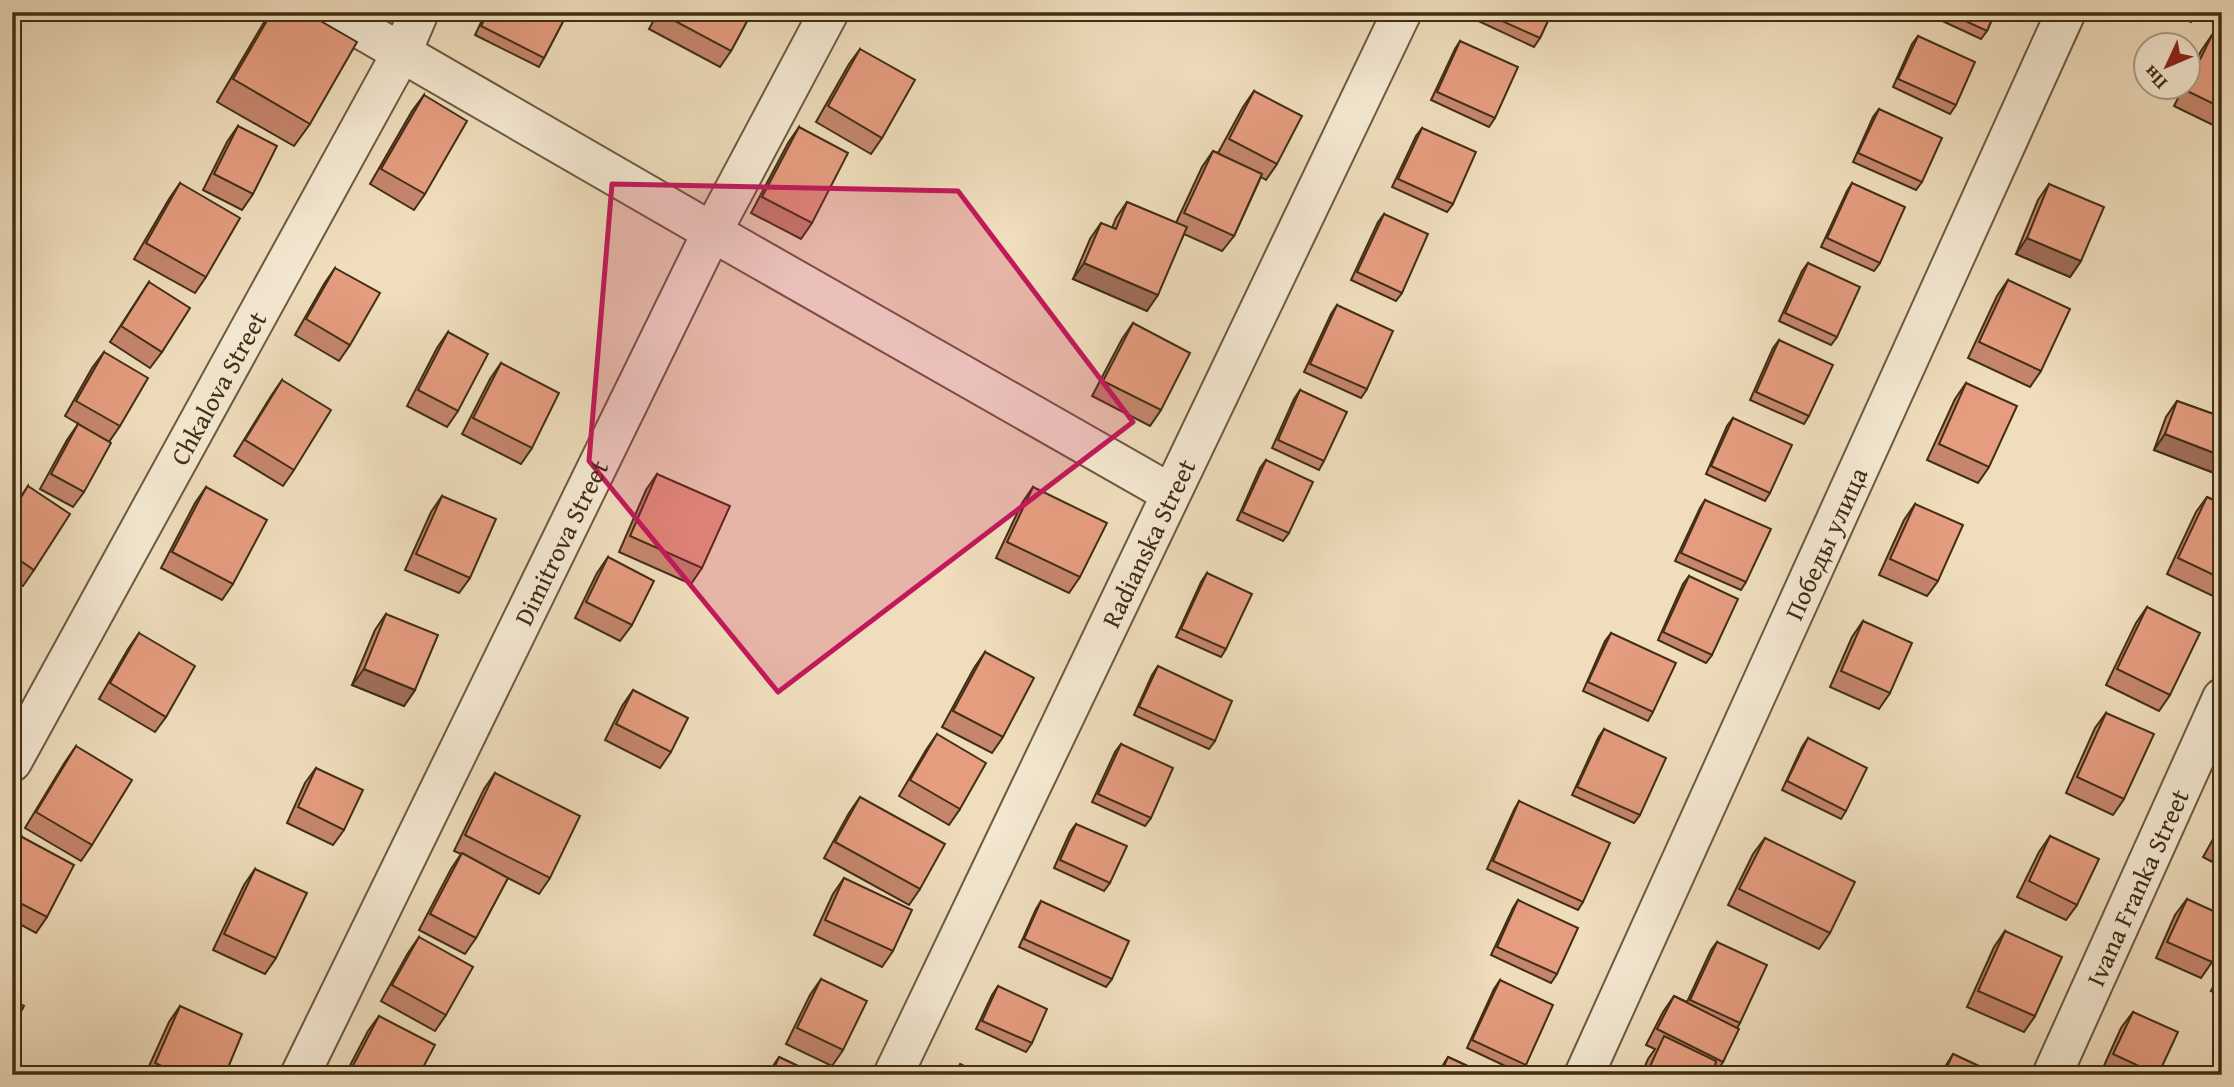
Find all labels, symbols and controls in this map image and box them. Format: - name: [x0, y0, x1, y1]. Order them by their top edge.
- north arrow: [2132, 32, 2202, 102]
- text: Пн: [2136, 59, 2173, 96]
- street label: Chkalova Street: [159, 304, 276, 472]
- street label: Radianska Street: [1091, 452, 1205, 634]
- street label: Dimitrova Street: [503, 453, 617, 632]
- street label: Победы улица: [1774, 460, 1877, 626]
- street label: Ivana Franka Street: [2075, 782, 2198, 992]

